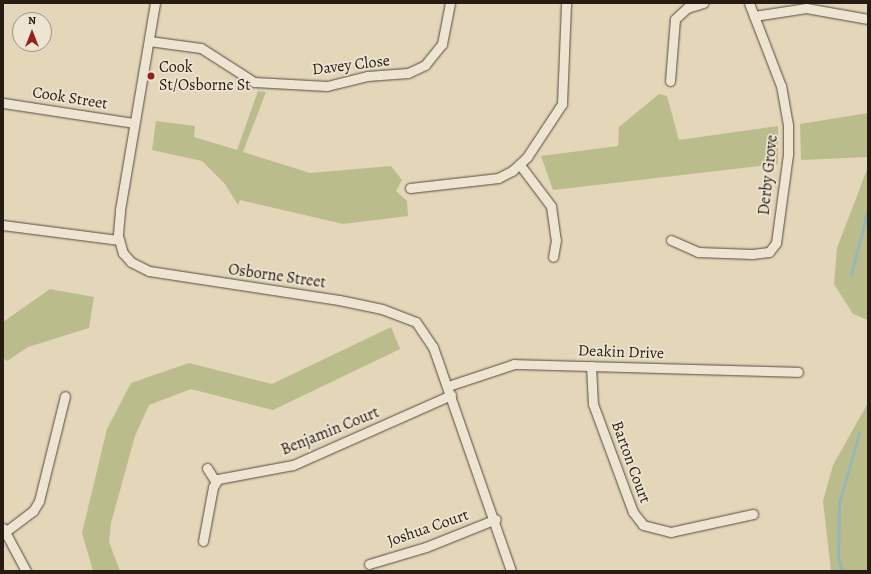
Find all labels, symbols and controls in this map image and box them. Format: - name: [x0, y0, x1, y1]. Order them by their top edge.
- north arrow: [12, 12, 52, 52]
- text: N: [28, 13, 36, 28]
- street label: Davey Close: [311, 51, 391, 79]
- place label: Cook St/Osborne St: [159, 57, 251, 95]
- marker: Cook St/Osborne St: [146, 71, 156, 81]
- street label: Cook Street: [31, 83, 109, 113]
- street label: Derby Grove: [754, 134, 782, 216]
- street label: Osborne Street: [227, 260, 327, 292]
- street label: Deakin Drive: [578, 341, 664, 363]
- street label: Benjamin Court: [278, 403, 382, 459]
- street label: Barton Court: [607, 418, 655, 506]
- street label: Joshua Court: [385, 505, 471, 551]

